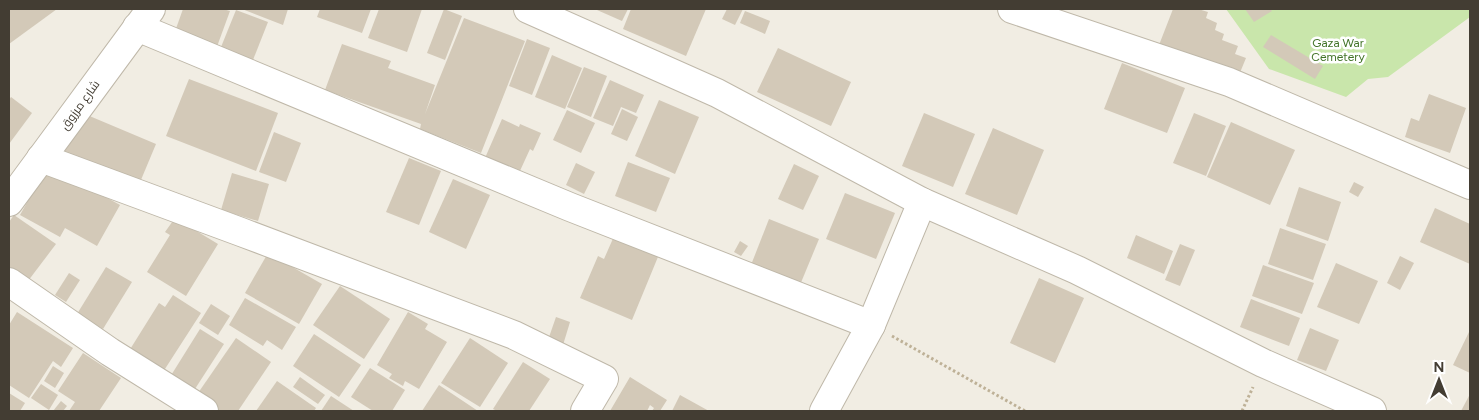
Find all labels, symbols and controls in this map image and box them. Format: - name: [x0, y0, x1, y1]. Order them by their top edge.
- park label: Gaza War Cemetery: [1311, 36, 1365, 64]
- street label: شارع مرزوق: [57, 78, 103, 133]
- north arrow: [1414, 355, 1464, 405]
- text: N: [1434, 359, 1444, 376]

